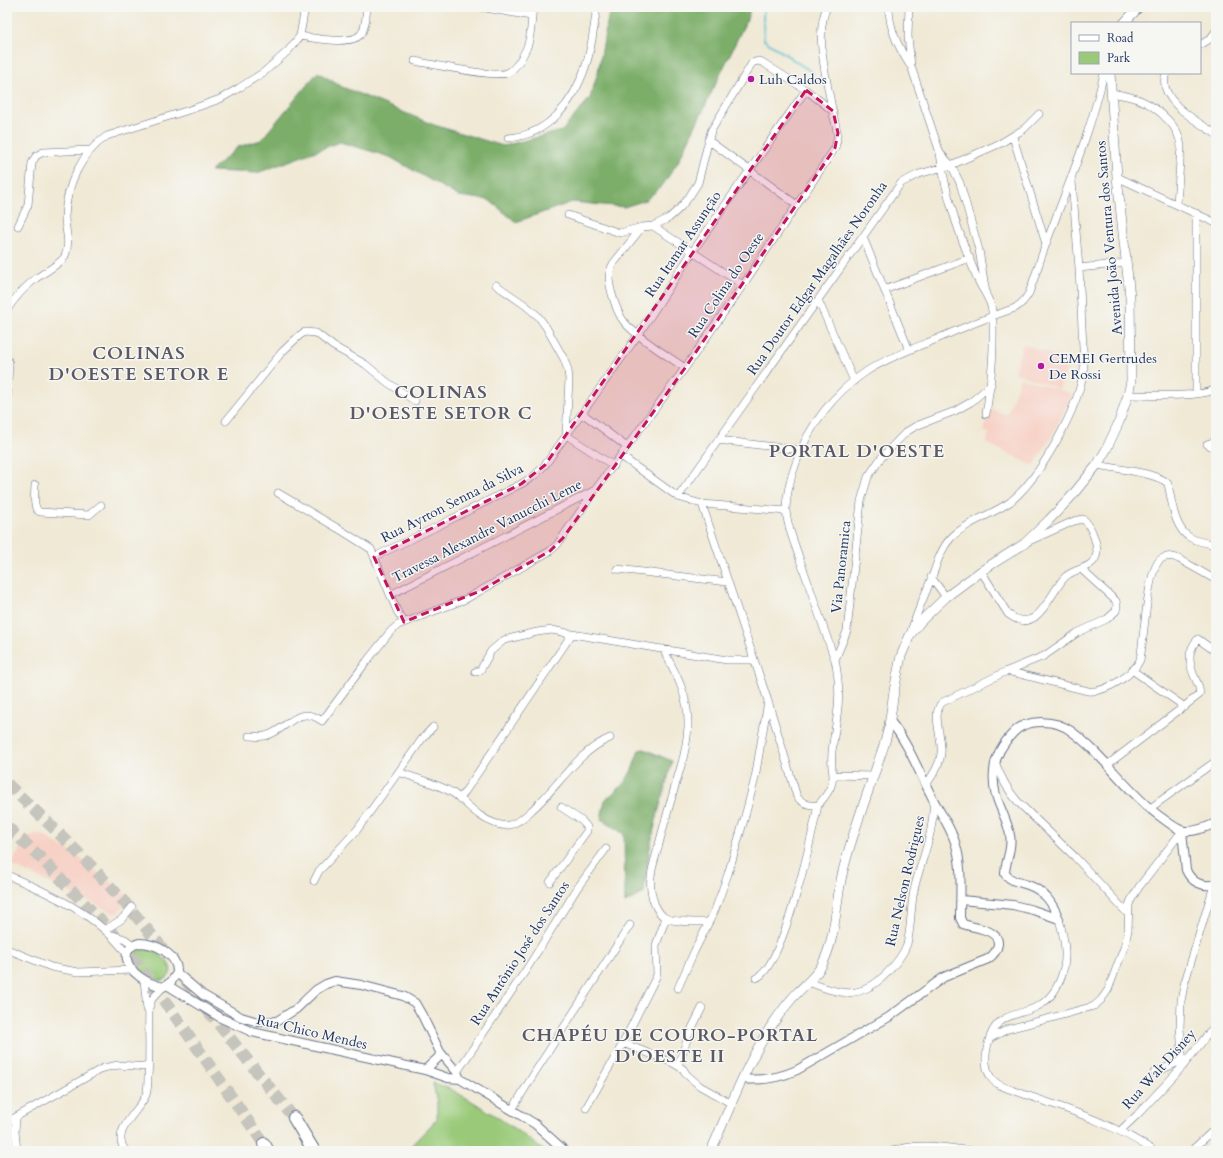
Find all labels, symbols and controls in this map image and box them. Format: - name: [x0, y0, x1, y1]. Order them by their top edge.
- legend: [1071, 22, 1201, 74]
- text: Road: [1107, 30, 1134, 46]
- text: Park: [1107, 50, 1131, 66]
- place label: Luh Caldos: [759, 70, 827, 89]
- marker: Luh Caldos: [746, 74, 756, 84]
- street label: Avenida João Ventura dos Santos: [1091, 140, 1127, 336]
- street label: Rua Doutor Edgar Magalhães Noronha: [742, 177, 892, 379]
- street label: Rua Itamar Assunção: [640, 187, 726, 301]
- street label: Rua Colina do Oeste: [684, 229, 768, 341]
- district label: COLINAS D'OESTE SETOR E: [49, 341, 229, 387]
- place label: CEMEI Gertrudes De Rossi: [1049, 349, 1157, 384]
- marker: CEMEI Gertrudes De Rossi: [1036, 361, 1046, 371]
- district label: COLINAS D'OESTE SETOR C: [349, 380, 533, 426]
- district label: PORTAL D'OESTE: [769, 439, 945, 464]
- street label: Rua Ayrton Senna da Silva: [378, 459, 526, 547]
- street label: Travessa Alexandre Vanucchi Leme: [389, 475, 585, 587]
- street label: Via Panoramica: [827, 520, 855, 614]
- street label: Rua Nelson Rodrigues: [881, 814, 929, 948]
- street label: Rua Antônio José dos Santos: [466, 877, 574, 1029]
- street label: Rua Chico Mendes: [255, 1010, 370, 1054]
- district label: CHAPÉU DE COURO-PORTAL D'OESTE II: [522, 1023, 818, 1069]
- street label: Rua Walt Disney: [1118, 1024, 1201, 1113]

